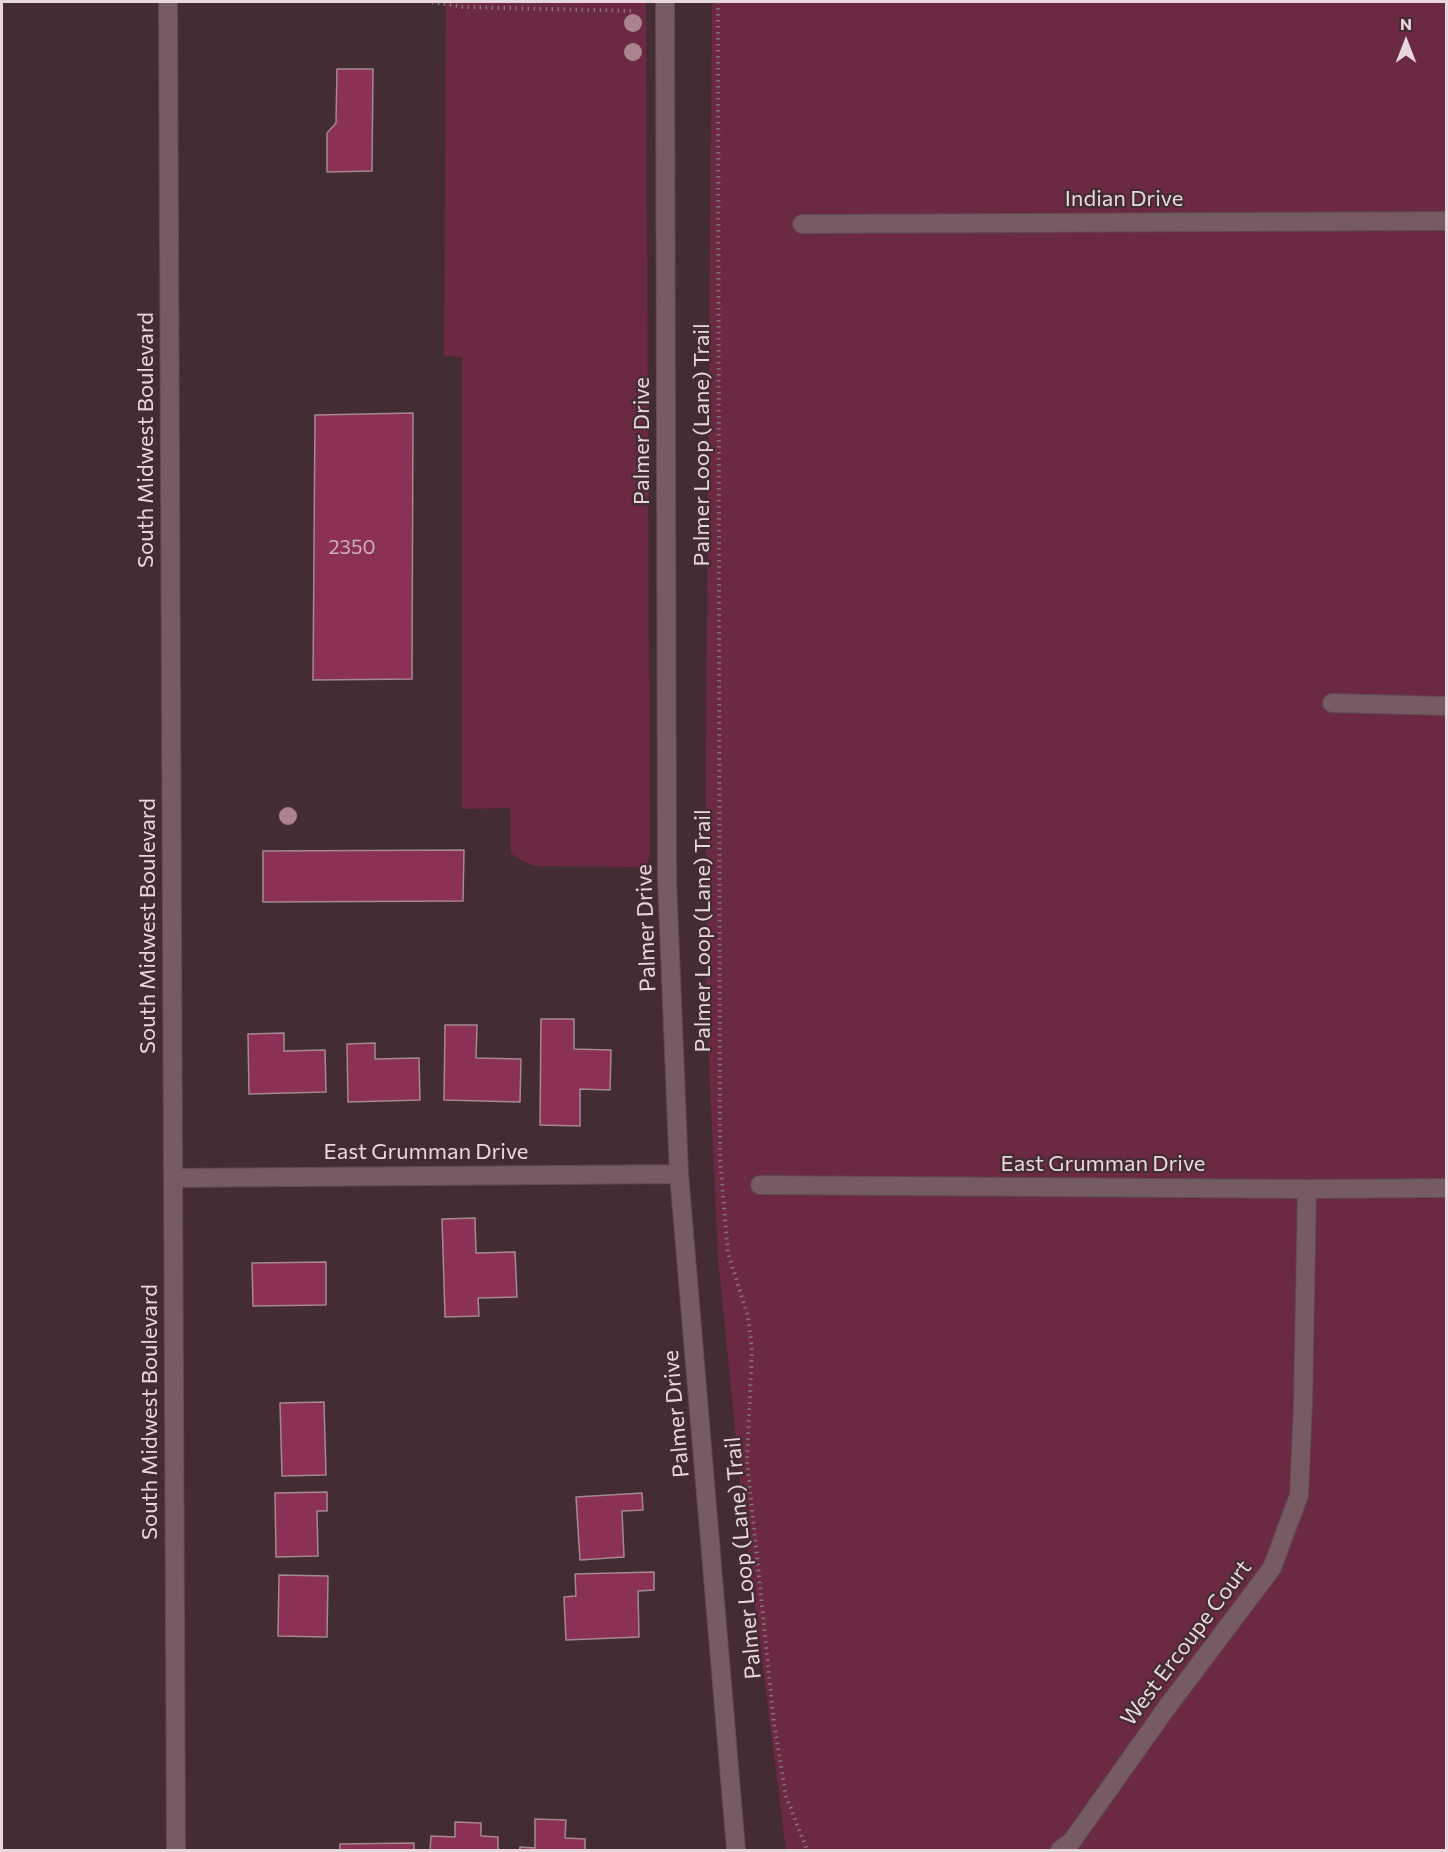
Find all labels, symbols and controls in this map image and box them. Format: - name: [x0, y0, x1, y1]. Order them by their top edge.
- north arrow: [1376, 12, 1436, 72]
- text: N: [1400, 14, 1412, 33]
- street label: Indian Drive: [1065, 186, 1183, 212]
- street label: South Midwest Boulevard: [133, 312, 159, 568]
- street label: Palmer Loop (Lane) Trail: [689, 323, 715, 567]
- street label: Palmer Drive: [629, 377, 655, 505]
- house number: 2350: [328, 535, 376, 559]
- street label: South Midwest Boulevard: [135, 798, 161, 1054]
- street label: Palmer Loop (Lane) Trail: [690, 809, 716, 1053]
- street label: Palmer Drive: [631, 864, 661, 992]
- street label: East Grumman Drive: [324, 1139, 528, 1165]
- street label: East Grumman Drive: [1001, 1151, 1205, 1177]
- street label: South Midwest Boulevard: [137, 1284, 163, 1540]
- street label: Palmer Drive: [657, 1349, 695, 1479]
- street label: Palmer Loop (Lane) Trail: [719, 1436, 767, 1680]
- street label: West Ercoupe Court: [1115, 1555, 1257, 1731]

